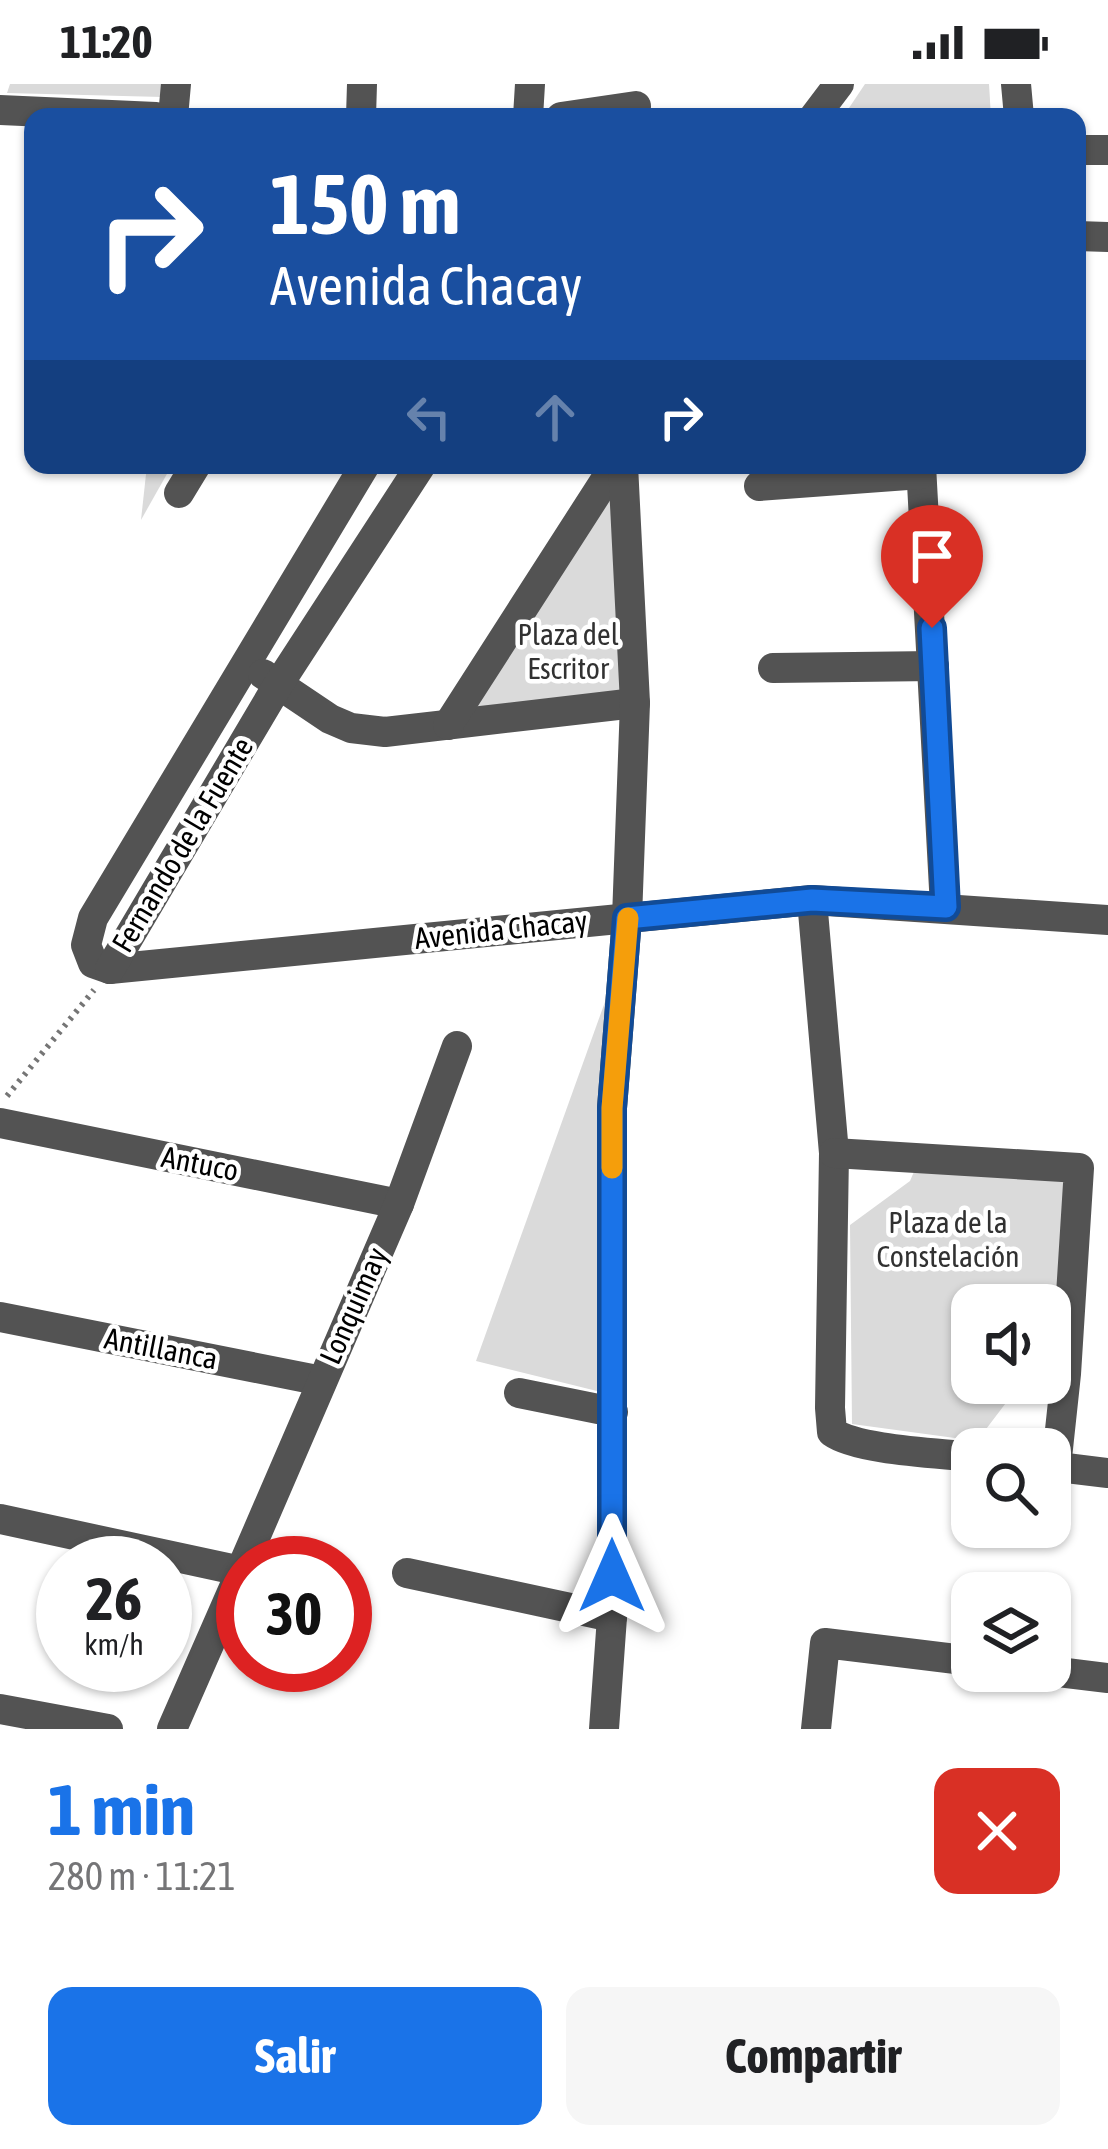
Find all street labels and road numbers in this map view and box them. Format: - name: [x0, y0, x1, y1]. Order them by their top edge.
- street label: Fernando de la Fuente: [105, 731, 260, 958]
- street label: Avenida Chacay: [413, 903, 589, 955]
- street label: Antuco: [159, 1139, 242, 1187]
- street label: Lonquimay: [312, 1242, 394, 1369]
- street label: Antillanca: [102, 1320, 221, 1376]

